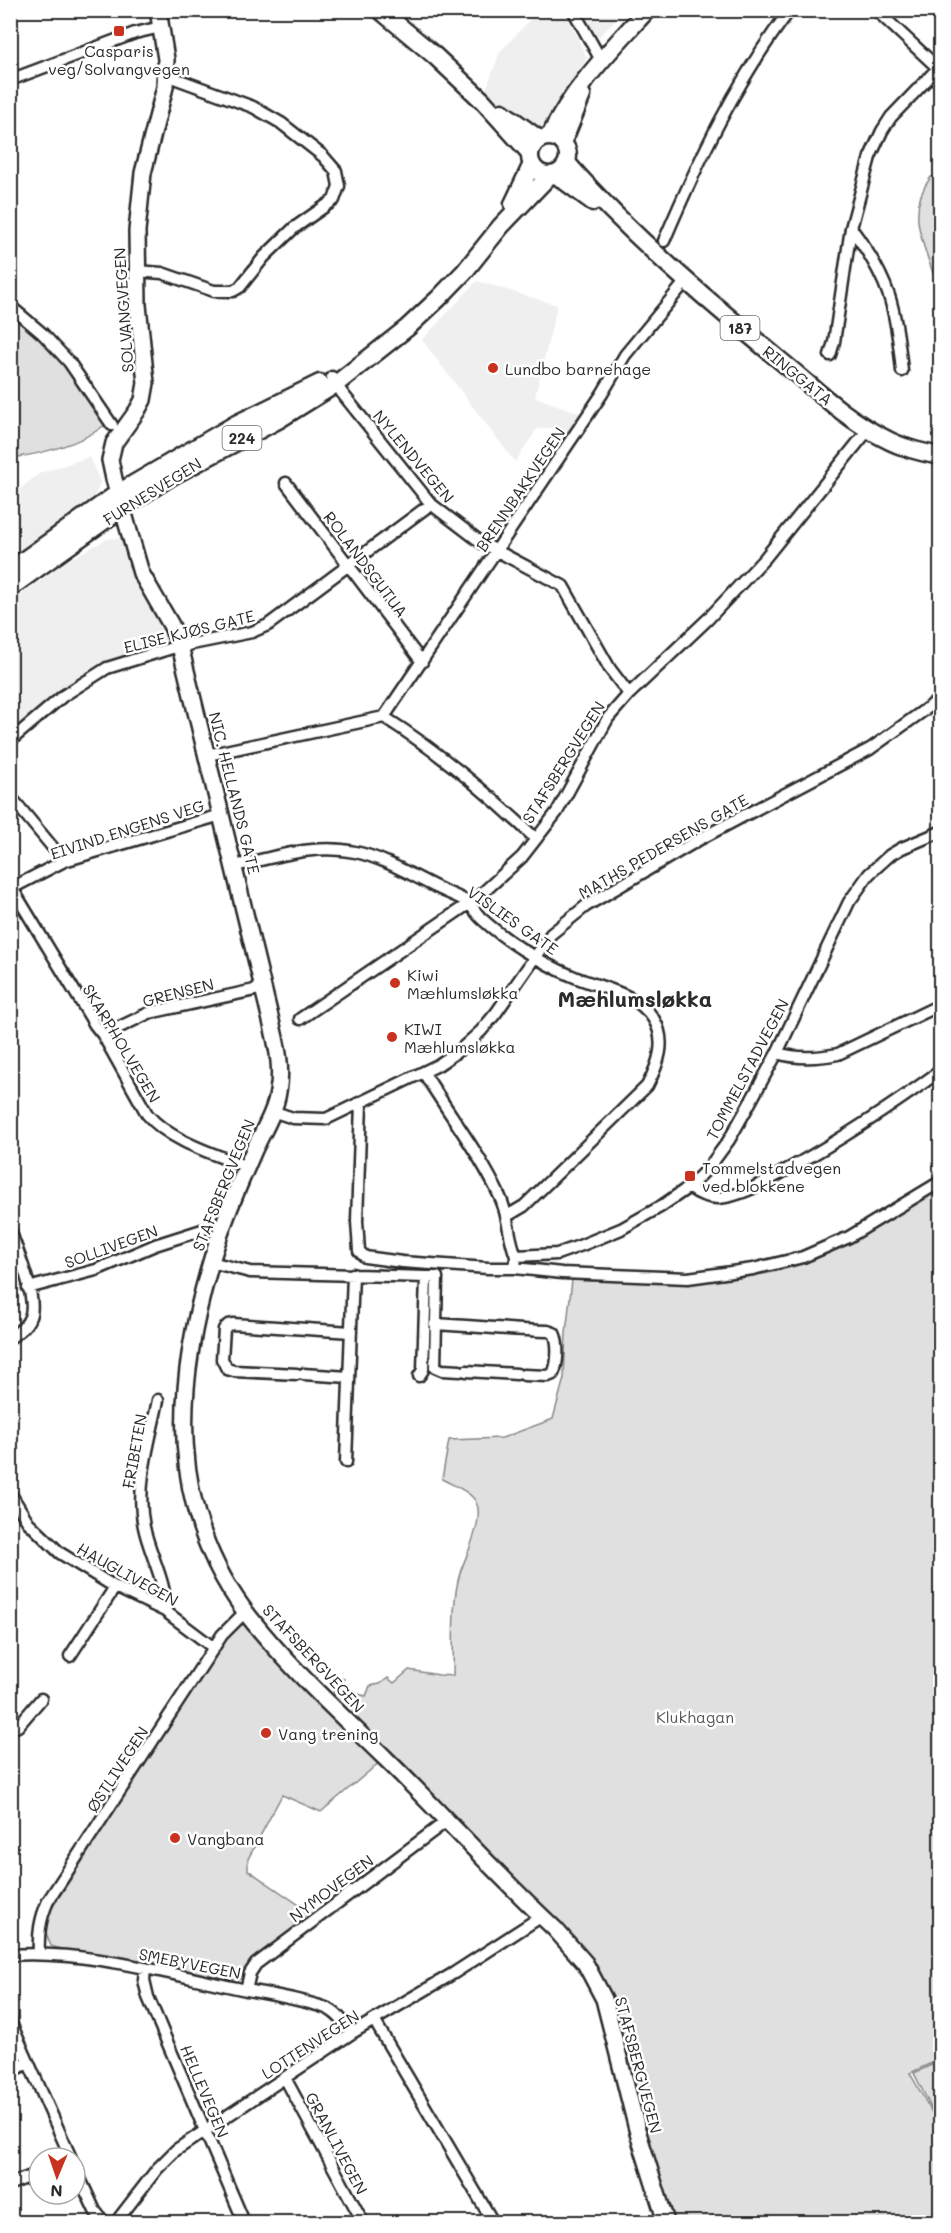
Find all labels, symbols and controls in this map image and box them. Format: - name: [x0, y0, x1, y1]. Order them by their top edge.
- marker: Casparis veg/Solvangvegen: [112, 24, 126, 38]
- place label: Casparis veg/Solvangvegen: [48, 40, 190, 79]
- street label: SOLVANGVEGEN: [108, 247, 138, 373]
- road number: 187: [720, 316, 760, 340]
- street label: RINGGATA: [759, 340, 837, 410]
- place label: Lundbo barnehage: [505, 358, 651, 379]
- marker: Lundbo barnehage: [486, 361, 500, 375]
- street label: NYLENDVEGEN: [369, 405, 459, 507]
- street label: BRENNBAKKVEGEN: [471, 423, 569, 555]
- road number: 224: [222, 426, 262, 450]
- street label: FURNESVEGEN: [99, 452, 205, 530]
- street label: ROLANDSGUTUA: [319, 507, 413, 621]
- street label: ELISE KJØS GATE: [121, 605, 257, 657]
- street label: STAFSBERGVEGEN: [517, 697, 609, 827]
- street label: NIC. HELLANDS GATE: [205, 710, 265, 876]
- street label: MATHS PEDERSENS GATE: [574, 789, 752, 903]
- street label: EIVIND ENGENS VEG: [47, 794, 207, 864]
- street label: VISLIES GATE: [464, 881, 562, 959]
- place label: Kiwi Mæhlumsløkka: [407, 964, 519, 1003]
- street label: GRENSEN: [140, 973, 216, 1011]
- marker: Kiwi Mæhlumsløkka: [388, 976, 402, 990]
- street label: SKARPHOLVEGEN: [78, 980, 166, 1106]
- district label: Mæhlumsløkka: [558, 984, 712, 1013]
- street label: TOMMELSTADVEGEN: [701, 995, 793, 1143]
- place label: KIWI Mæhlumsløkka: [404, 1018, 516, 1057]
- marker: KIWI Mæhlumsløkka: [385, 1030, 399, 1044]
- street label: STAFSBERGVEGEN: [187, 1116, 259, 1254]
- place label: Tommelstadvegen ved blokkene: [702, 1157, 841, 1196]
- marker: Tommelstadvegen ved blokkene: [683, 1169, 697, 1183]
- street label: SOLLIVEGEN: [61, 1219, 161, 1273]
- street label: FRIBETEN: [117, 1412, 151, 1490]
- street label: HAUGLIVEGEN: [74, 1537, 182, 1611]
- street label: STAFSBERGVEGEN: [258, 1599, 370, 1717]
- park label: Klukhagan: [656, 1706, 734, 1727]
- street label: ØSTLIVEGEN: [81, 1722, 153, 1816]
- place label: Vang trening: [278, 1723, 378, 1744]
- marker: Vang trening: [259, 1726, 273, 1740]
- place label: Vangbana: [187, 1828, 264, 1849]
- marker: Vangbana: [168, 1831, 182, 1845]
- street label: NYMOVEGEN: [285, 1850, 377, 1926]
- street label: SMEBYVEGEN: [137, 1943, 243, 1983]
- street label: STAFSBERGVEGEN: [611, 1994, 667, 2136]
- street label: LOTTENVEGEN: [257, 2005, 363, 2083]
- street label: HELLEVEGEN: [176, 2041, 234, 2141]
- street label: GRANLIVEGEN: [301, 2088, 373, 2198]
- north arrow: [27, 2146, 87, 2206]
- text: N: [50, 2181, 63, 2202]

